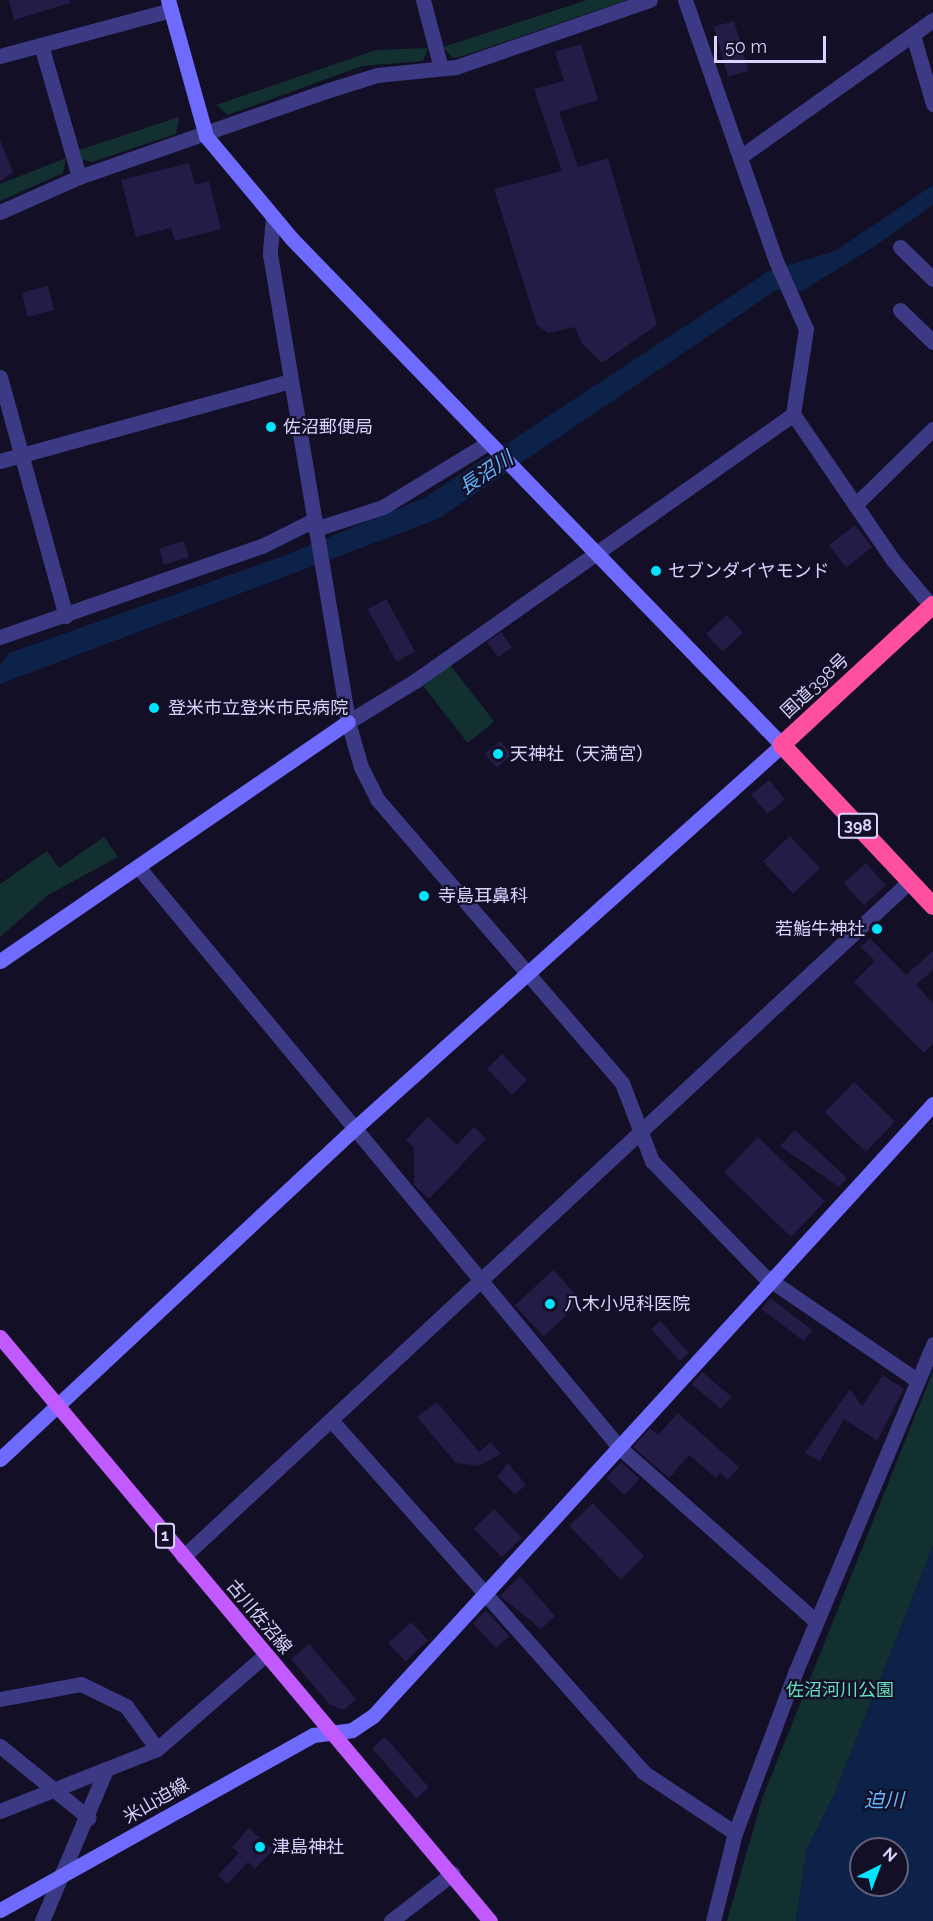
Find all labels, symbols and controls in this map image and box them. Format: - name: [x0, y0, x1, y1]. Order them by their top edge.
- scale bar: [717, 24, 830, 62]
- text: 50 m: [725, 36, 767, 57]
- place label: 佐沼郵便局: [283, 416, 373, 438]
- marker: 佐沼郵便局: [264, 420, 278, 434]
- water label: 長沼川: [454, 446, 518, 500]
- place label: セブンダイヤモンド: [668, 560, 830, 582]
- marker: セブンダイヤモンド: [649, 564, 663, 578]
- street label: 国道398号: [777, 649, 853, 723]
- place label: 登米市立登米市民病院: [168, 697, 348, 719]
- marker: 登米市立登米市民病院: [145, 699, 163, 717]
- place label: 天神社（天満宮）: [510, 743, 654, 765]
- marker: 天神社（天満宮）: [491, 747, 505, 761]
- road number: 398: [837, 813, 879, 839]
- place label: 寺島耳鼻科: [438, 885, 528, 907]
- marker: 寺島耳鼻科: [415, 887, 433, 905]
- place label: 若鮨牛神社: [775, 918, 865, 940]
- marker: 若鮨牛神社: [870, 922, 884, 936]
- place label: 八木小児科医院: [564, 1293, 690, 1315]
- marker: 八木小児科医院: [541, 1295, 559, 1313]
- road number: 1: [154, 1523, 176, 1549]
- street label: 古川佐沼線: [222, 1576, 296, 1658]
- park label: 佐沼河川公園: [786, 1679, 894, 1701]
- street label: 米山迫線: [119, 1774, 193, 1828]
- water label: 迫川: [864, 1788, 904, 1812]
- place label: 津島神社: [272, 1836, 344, 1858]
- north arrow: [849, 1837, 909, 1897]
- marker: 津島神社: [253, 1840, 267, 1854]
- text: N: [879, 1844, 901, 1866]

